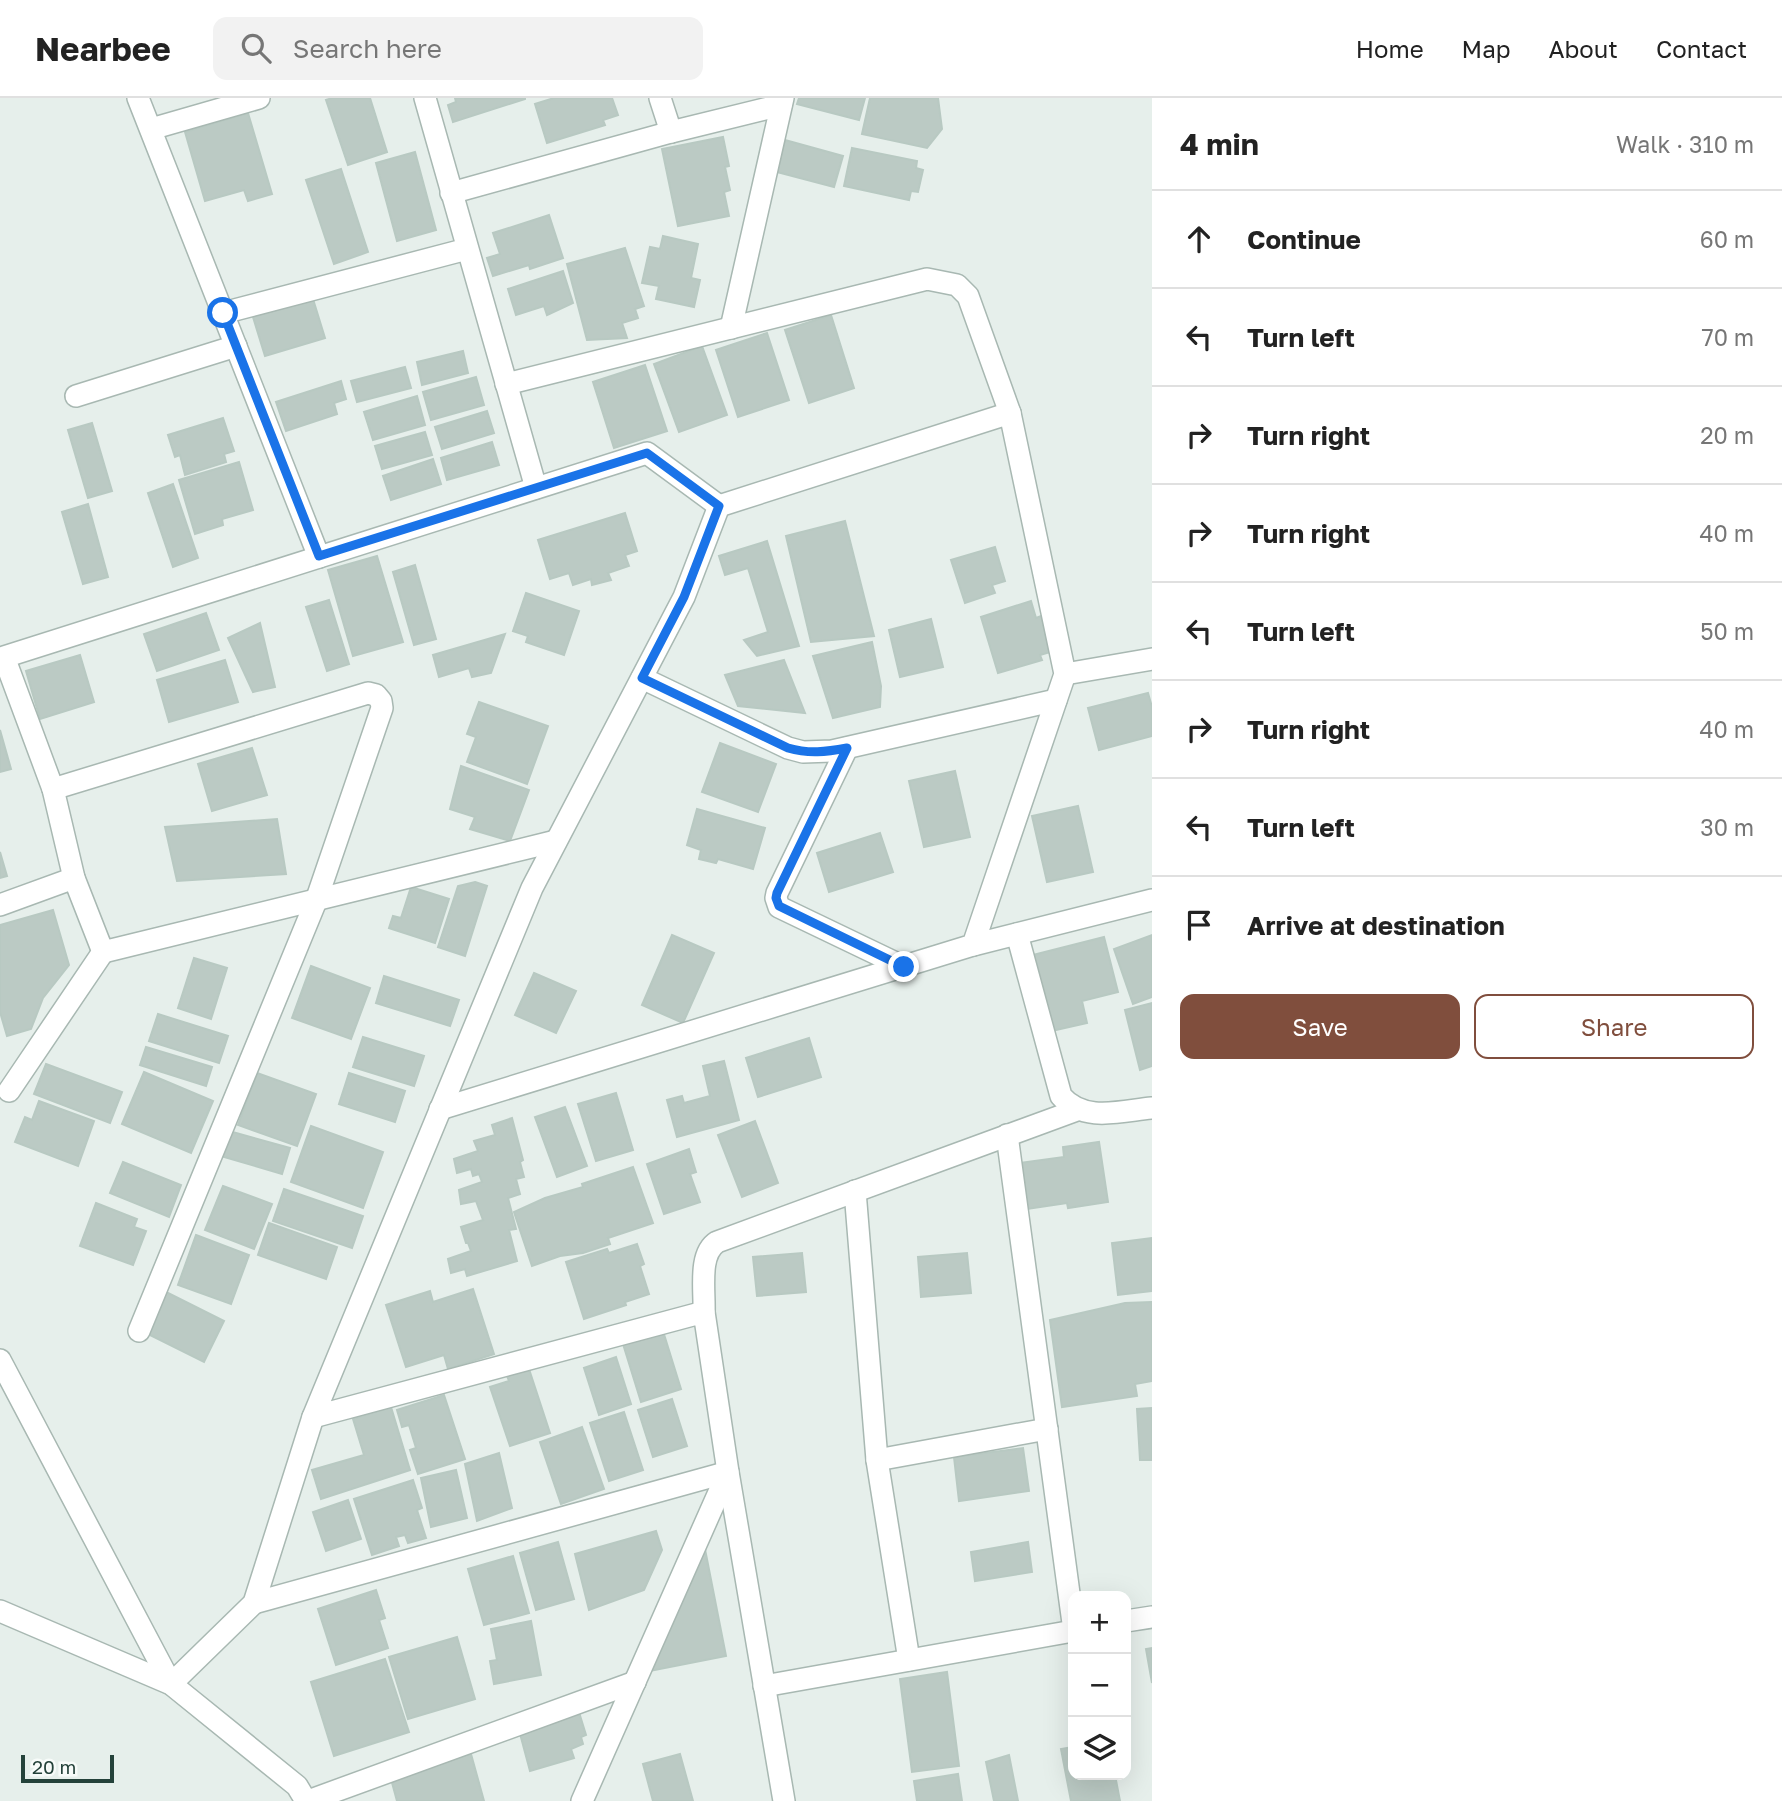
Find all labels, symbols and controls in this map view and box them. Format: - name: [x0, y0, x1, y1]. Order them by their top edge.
- search box: [213, 17, 703, 80]
- text: Nearbee: [35, 29, 171, 68]
- icon: search: [237, 29, 275, 67]
- text: Search here: [293, 33, 442, 64]
- text: Home: [1356, 34, 1424, 63]
- text: Map: [1462, 34, 1511, 63]
- text: About: [1549, 34, 1618, 63]
- text: Contact: [1656, 34, 1747, 63]
- text: 4 min: [1180, 126, 1259, 162]
- text: Walk · 310 m: [1616, 130, 1754, 158]
- icon: ahead: [1180, 220, 1218, 258]
- text: Continue: [1247, 224, 1361, 255]
- text: 60 m: [1700, 225, 1754, 253]
- route start: [207, 297, 238, 328]
- icon: left: [1180, 318, 1218, 356]
- text: Turn left: [1247, 322, 1355, 353]
- text: 70 m: [1701, 323, 1754, 351]
- icon: right: [1180, 416, 1218, 454]
- text: Turn right: [1247, 420, 1370, 451]
- text: 20 m: [1700, 421, 1754, 449]
- icon: right: [1180, 514, 1218, 552]
- text: Turn right: [1247, 518, 1370, 549]
- text: 40 m: [1700, 519, 1754, 547]
- icon: left: [1180, 612, 1218, 650]
- text: Turn left: [1247, 616, 1355, 647]
- text: 50 m: [1700, 617, 1754, 645]
- icon: right: [1180, 710, 1218, 748]
- text: Turn right: [1247, 714, 1370, 745]
- text: 40 m: [1700, 715, 1754, 743]
- icon: left: [1180, 808, 1218, 846]
- text: Turn left: [1247, 812, 1355, 843]
- text: 30 m: [1700, 813, 1754, 841]
- icon: arrive: [1180, 906, 1218, 944]
- text: Arrive at destination: [1247, 910, 1505, 941]
- route end: [888, 951, 919, 982]
- button: Save: [1180, 994, 1460, 1059]
- button: Share: [1474, 994, 1754, 1059]
- map controls: [1068, 1591, 1131, 1780]
- button: +: [1068, 1591, 1131, 1654]
- button: −: [1068, 1654, 1131, 1717]
- button: layers: [1068, 1717, 1131, 1780]
- scale bar: [21, 1752, 114, 1784]
- text: 20 m: [32, 1755, 76, 1778]

